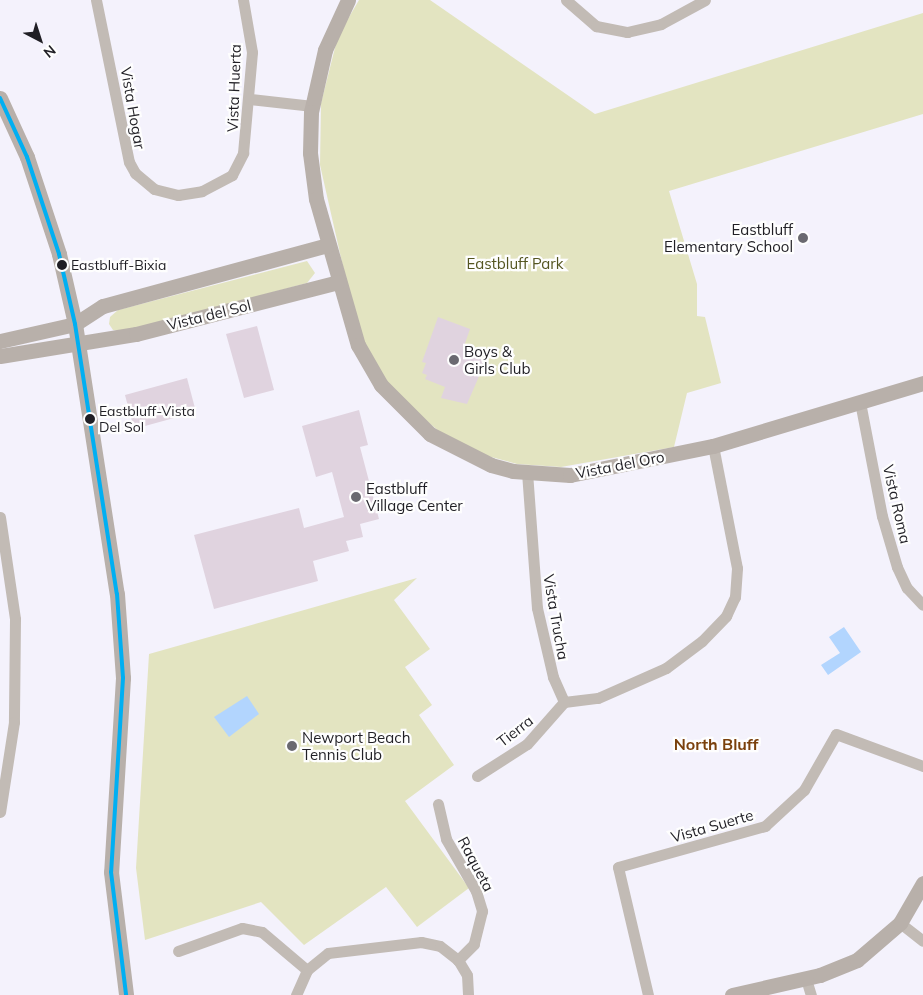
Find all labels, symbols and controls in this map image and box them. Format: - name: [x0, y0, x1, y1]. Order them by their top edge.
- north arrow: [15, 15, 65, 65]
- text: N: [40, 41, 59, 62]
- street label: Vista Huerta: [223, 44, 245, 132]
- street label: Vista Hogar: [117, 66, 149, 150]
- place label: Eastbluff Elementary School: [664, 220, 793, 255]
- marker: Eastbluff Elementary School: [797, 232, 809, 244]
- park label: Eastbluff Park: [467, 255, 563, 273]
- place label: Eastbluff-Bixia: [71, 257, 166, 273]
- marker: Eastbluff-Bixia: [57, 260, 67, 270]
- street label: Vista del Sol: [165, 296, 253, 334]
- place label: Boys & Girls Club: [464, 342, 530, 377]
- marker: Boys & Girls Club: [448, 354, 460, 366]
- place label: Eastbluff-Vista Del Sol: [99, 403, 195, 436]
- marker: Eastbluff-Vista Del Sol: [85, 414, 95, 424]
- street label: Vista del Oro: [574, 448, 666, 482]
- street label: Vista Roma: [879, 463, 915, 545]
- place label: Eastbluff Village Center: [366, 479, 463, 514]
- marker: Eastbluff Village Center: [350, 491, 362, 503]
- street label: Vista Trucha: [540, 573, 572, 661]
- street label: Tierra: [493, 711, 537, 751]
- place label: Newport Beach Tennis Club: [302, 728, 410, 763]
- district label: North Bluff: [674, 734, 758, 754]
- marker: Newport Beach Tennis Club: [286, 740, 298, 752]
- street label: Vista Suerte: [669, 806, 755, 846]
- street label: Raqueta: [454, 834, 498, 894]

